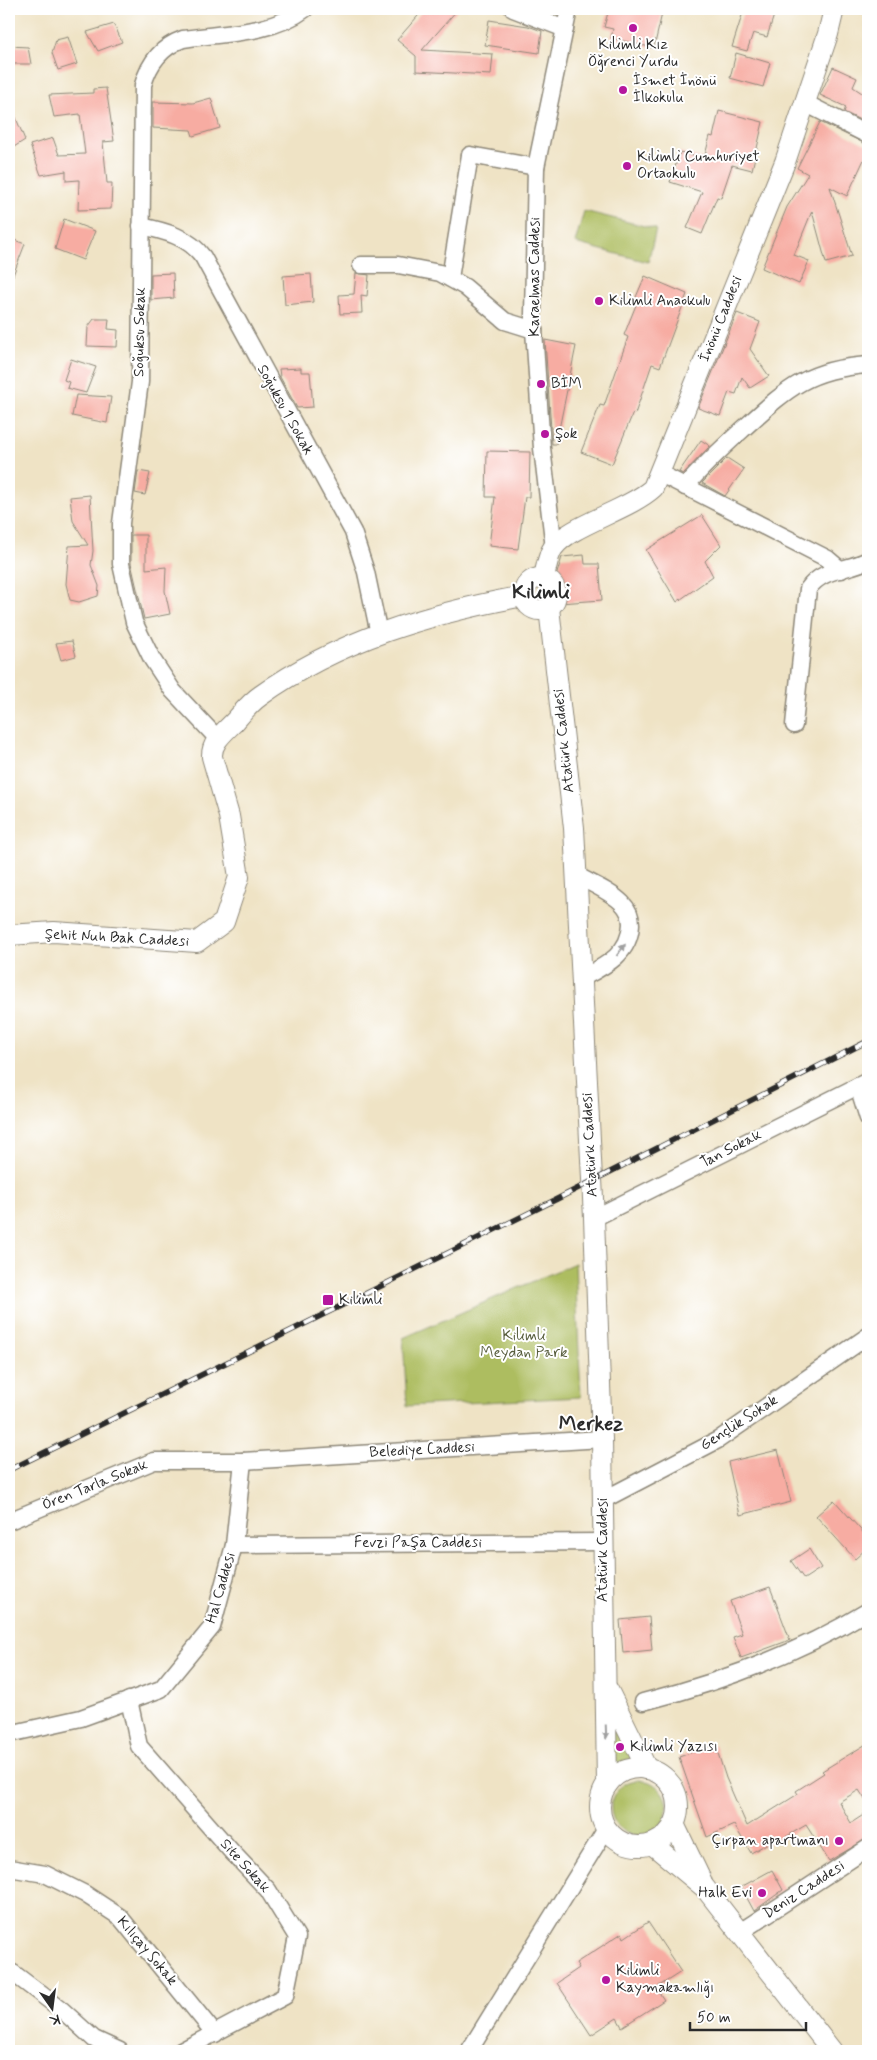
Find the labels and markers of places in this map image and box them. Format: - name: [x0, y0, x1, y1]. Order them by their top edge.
- marker: Kilimli Kız Öğrenci Yurdu: [627, 22, 639, 34]
- place label: Kilimli Kız Öğrenci Yurdu: [588, 35, 678, 72]
- place label: İsmet İnönü İlkokulu: [633, 71, 716, 108]
- marker: İsmet İnönü İlkokulu: [617, 84, 629, 96]
- place label: Kilimli Cumhuriyet Ortaokulu: [637, 147, 760, 184]
- marker: Kilimli Cumhuriyet Ortaokulu: [621, 160, 633, 172]
- place label: Kilimli Anaokulu: [609, 291, 710, 311]
- marker: Kilimli Anaokulu: [593, 295, 605, 307]
- place label: BİM: [551, 374, 582, 394]
- marker: BİM: [535, 378, 547, 390]
- place label: Şok: [555, 424, 578, 444]
- marker: Şok: [539, 428, 551, 440]
- place label: Kilimli: [339, 1290, 383, 1310]
- marker: Kilimli: [321, 1293, 335, 1307]
- place label: Kilimli Yazısı: [630, 1737, 718, 1757]
- marker: Kilimli Yazısı: [614, 1741, 626, 1753]
- place label: Çırpan apartmanı: [711, 1831, 829, 1851]
- marker: Çırpan apartmanı: [833, 1835, 845, 1847]
- place label: Halk Evi: [698, 1883, 752, 1903]
- marker: Halk Evi: [756, 1887, 768, 1899]
- place label: Kilimli Kaymakamlığı: [616, 1961, 714, 1998]
- marker: Kilimli Kaymakamlığı: [600, 1974, 612, 1986]

